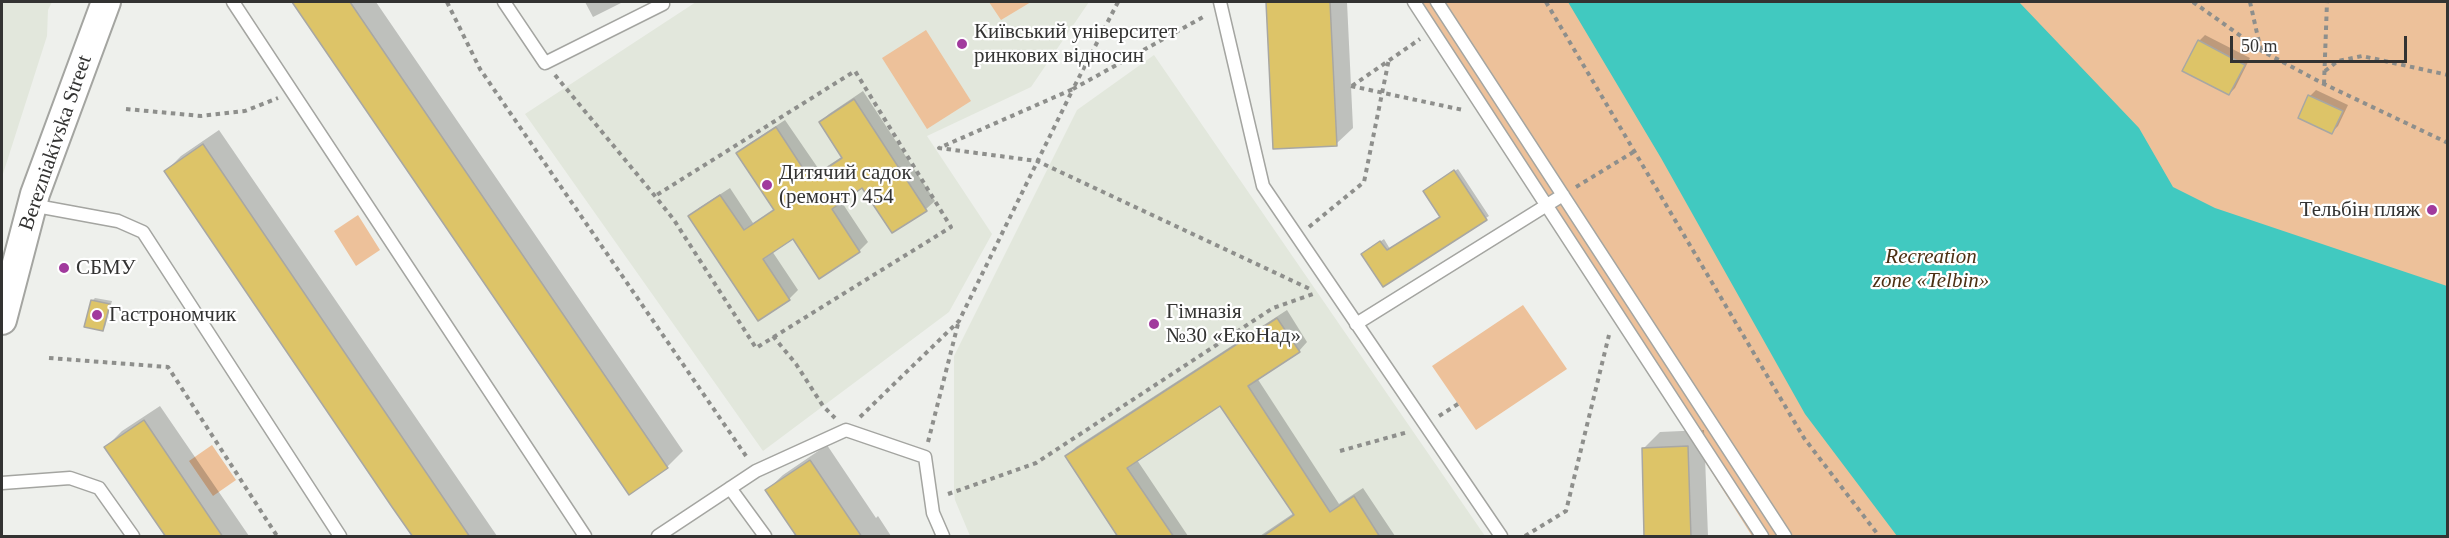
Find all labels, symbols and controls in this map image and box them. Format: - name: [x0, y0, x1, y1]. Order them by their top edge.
- place label: Київський університет ринкових відносин: [974, 19, 1177, 69]
- scale bar: [2233, 24, 2410, 62]
- text: 50 m: [2241, 36, 2278, 56]
- marker: Київський університет ринкових відносин: [955, 37, 969, 51]
- street label: Berezniakivska Street: [14, 52, 98, 234]
- place label: Дитячий садок (ремонт) 454: [779, 160, 912, 210]
- marker: Дитячий садок (ремонт) 454: [760, 178, 774, 192]
- place label: Тельбін пляж: [2300, 197, 2420, 223]
- marker: Тельбін пляж: [2425, 203, 2439, 217]
- park label: Recreation zone «Telbin»: [1873, 244, 1989, 294]
- place label: СБМУ: [76, 255, 136, 281]
- marker: СБМУ: [57, 261, 71, 275]
- place label: Гімназія №30 «ЕкоНад»: [1166, 299, 1301, 349]
- place label: Гастрономчик: [109, 302, 236, 328]
- marker: Гастрономчик: [90, 308, 104, 322]
- marker: Гімназія №30 «ЕкоНад»: [1147, 317, 1161, 331]

